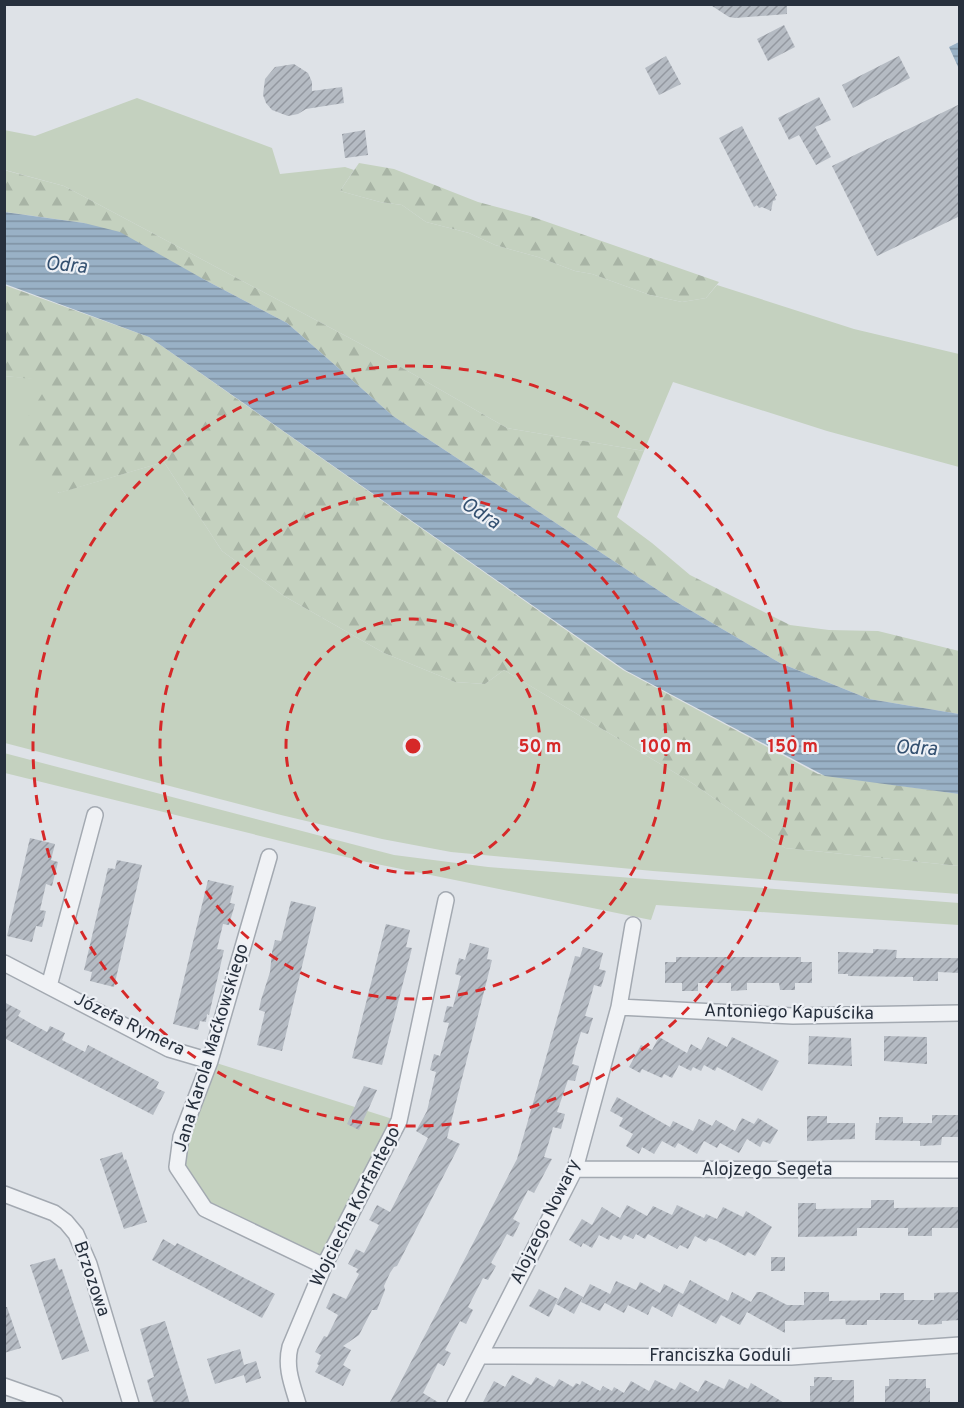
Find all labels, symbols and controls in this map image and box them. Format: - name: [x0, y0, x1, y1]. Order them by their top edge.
- water label: Odra: [44, 251, 89, 281]
- water label: Odra: [455, 492, 505, 537]
- water label: Odra: [894, 735, 938, 763]
- centre of rings: [403, 736, 423, 756]
- text: 50 m: [518, 736, 562, 759]
- text: 100 m: [640, 736, 692, 759]
- text: 150 m: [768, 736, 818, 759]
- street label: Jana Karola Maćkowskiego: [169, 941, 255, 1155]
- street label: Józefa Rymera: [70, 988, 188, 1062]
- street label: Antoniego Kapuścika: [704, 1000, 874, 1026]
- street label: Wojciecha Korfantego: [306, 1123, 406, 1291]
- street label: Alojzego Nowary: [506, 1156, 586, 1288]
- street label: Alojzego Segeta: [702, 1159, 832, 1182]
- street label: Brzozowa: [67, 1238, 115, 1320]
- street label: Franciszka Goduli: [649, 1345, 791, 1368]

